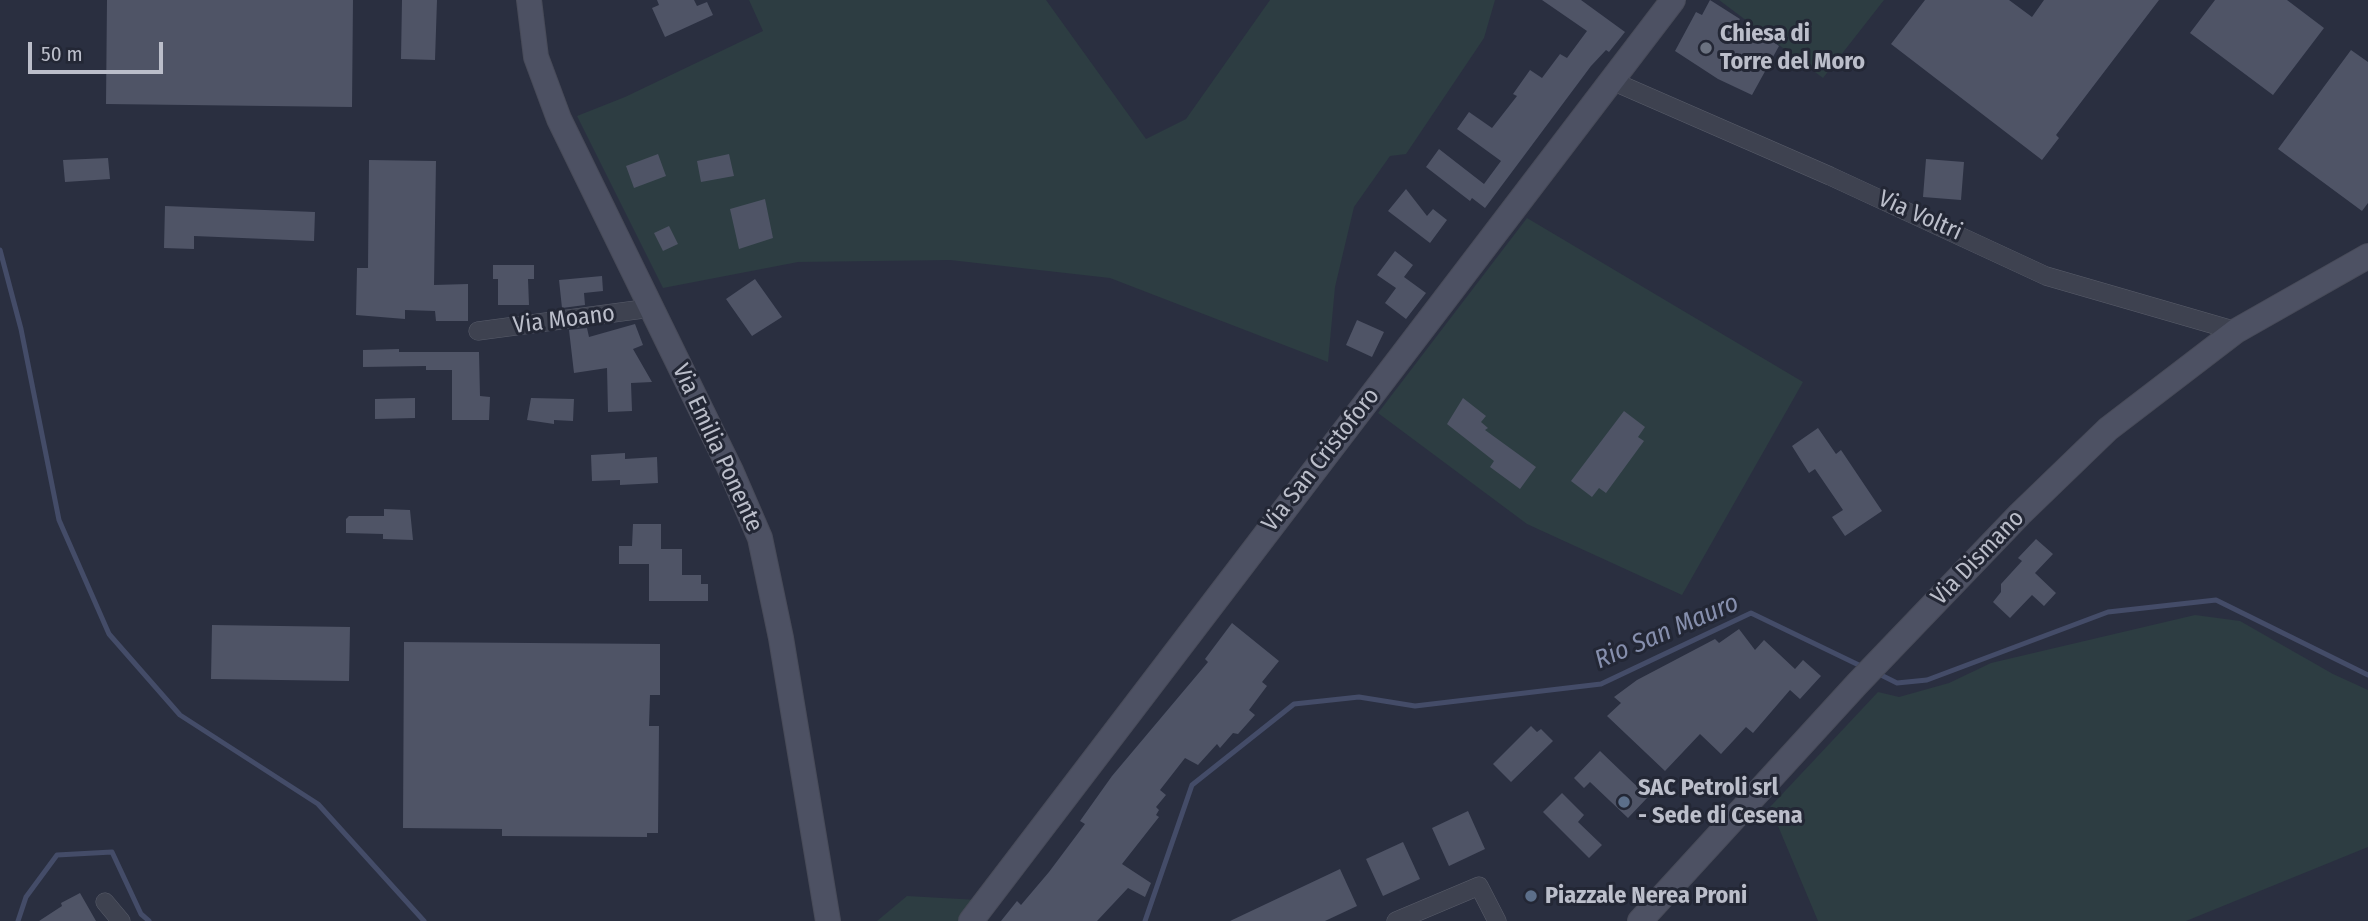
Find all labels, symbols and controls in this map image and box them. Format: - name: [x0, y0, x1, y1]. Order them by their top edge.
- place label: Chiesa di Torre del Moro: [1720, 20, 1865, 76]
- scale bar: [32, 28, 166, 72]
- marker: Chiesa di Torre del Moro: [1698, 40, 1714, 56]
- text: 50 m: [41, 41, 83, 67]
- street label: Via Voltri: [1874, 185, 1966, 247]
- street label: Via Moano: [512, 299, 616, 341]
- street label: Via Emilia Ponente: [666, 359, 768, 537]
- street label: Via San Cristoforo: [1256, 382, 1386, 538]
- street label: Via Dismano: [1925, 504, 2031, 612]
- water label: Rio San Mauro: [1590, 588, 1744, 676]
- place label: SAC Petroli srl - Sede di Cesena: [1638, 774, 1803, 830]
- marker: SAC Petroli srl - Sede di Cesena: [1616, 794, 1632, 810]
- place label: Piazzale Nerea Proni: [1545, 882, 1747, 910]
- marker: Piazzale Nerea Proni: [1523, 888, 1539, 904]

